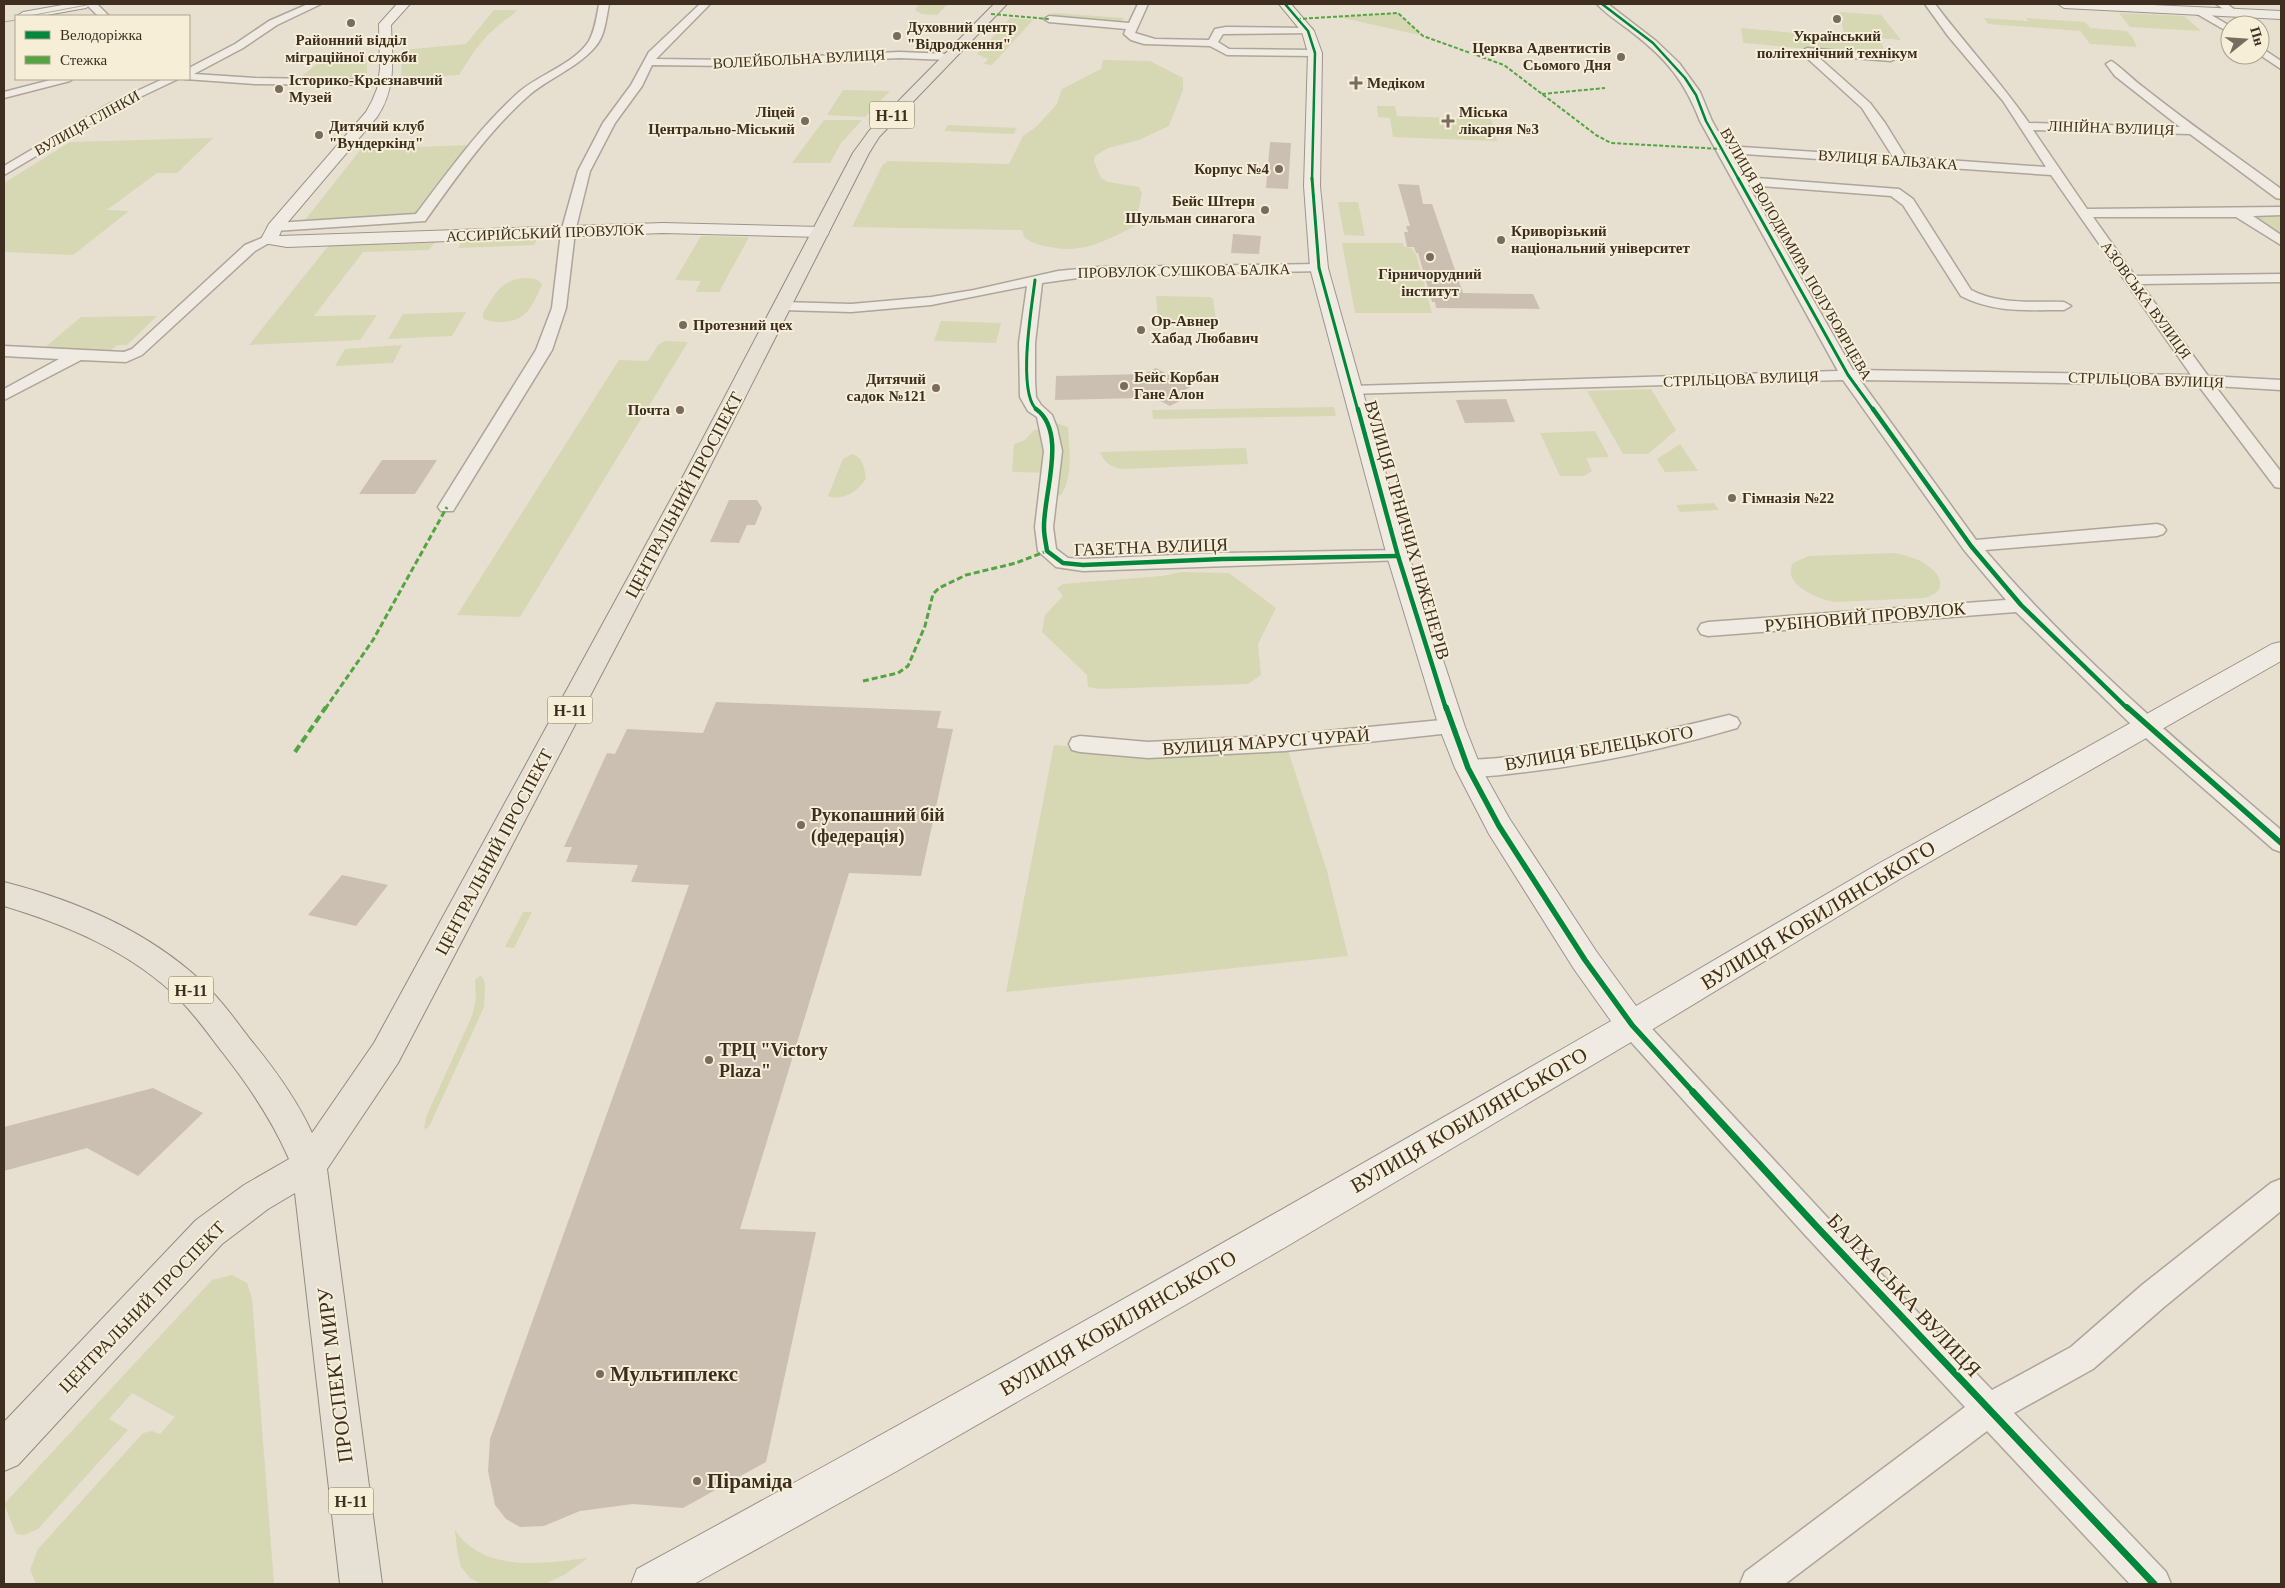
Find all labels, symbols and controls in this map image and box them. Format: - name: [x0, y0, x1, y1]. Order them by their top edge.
- marker: Український політехнічний технікум: [1831, 13, 1843, 25]
- legend: [15, 15, 190, 80]
- north arrow: [2220, 15, 2270, 65]
- marker: Районний вiддiл мiграцiйної служби: [345, 17, 357, 29]
- place label: Духовний центр "Відродження": [907, 19, 1017, 52]
- text: Пн: [2247, 25, 2267, 48]
- text: Велодоріжка: [60, 27, 142, 43]
- place label: Український політехнічний технікум: [1757, 28, 1917, 61]
- marker: Духовний центр "Відродження": [891, 30, 903, 42]
- place label: Районний вiддiл мiграцiйної служби: [285, 32, 417, 65]
- place label: Церква Адвентистів Сьомого Дня: [1472, 40, 1611, 73]
- street label: ВОЛЕЙБОЛЬНА ВУЛИЦЯ: [712, 46, 886, 72]
- marker: Церква Адвентистів Сьомого Дня: [1615, 51, 1627, 63]
- text: Стежка: [60, 52, 107, 68]
- place label: Історико-Краєзнавчий Музей: [289, 72, 443, 105]
- place label: Медіком: [1367, 75, 1425, 91]
- marker: Медіком: [1349, 76, 1363, 90]
- marker: Історико-Краєзнавчий Музей: [273, 83, 285, 95]
- street label: ВУЛИЦЯ ГЛІНКИ: [32, 87, 142, 159]
- road number: Н-11: [870, 102, 914, 128]
- place label: Ліцей Центрально-Міський: [648, 104, 795, 137]
- place label: Міська лікарня №3: [1459, 104, 1539, 137]
- marker: Міська лікарня №3: [1441, 114, 1455, 128]
- marker: Ліцей Центрально-Міський: [799, 115, 811, 127]
- place label: Дитячий клуб "Вундеркінд": [329, 118, 425, 151]
- street label: ЛІНІЙНА ВУЛИЦЯ: [2047, 118, 2175, 138]
- street label: ВУЛИЦЯ ВОЛОДИМИРА ПОЛУБОЯРЦЕВА: [1717, 125, 1875, 383]
- marker: Дитячий клуб "Вундеркінд": [313, 129, 325, 141]
- street label: ВУЛИЦЯ БАЛЬЗАКА: [1818, 147, 1959, 173]
- place label: Корпус №4: [1194, 161, 1269, 177]
- marker: Корпус №4: [1273, 163, 1285, 175]
- place label: Бейс Штерн Шульман синагога: [1125, 193, 1255, 226]
- marker: Бейс Штерн Шульман синагога: [1259, 204, 1271, 216]
- street label: АССИРІЙСЬКИЙ ПРОВУЛОК: [446, 222, 645, 244]
- place label: Криворізький національний університет: [1511, 223, 1690, 256]
- marker: Криворізький національний університет: [1495, 234, 1507, 246]
- street label: АЗОВСЬКА ВУЛИЦЯ: [2098, 238, 2194, 362]
- marker: Гірничорудний інститут: [1424, 251, 1436, 263]
- street label: ПРОВУЛОК СУШКОВА БАЛКА: [1078, 261, 1291, 281]
- place label: Гірничорудний інститут: [1378, 266, 1482, 299]
- place label: Ор-Авнер Хабад Любавич: [1151, 313, 1259, 346]
- place label: Протезний цех: [693, 317, 793, 333]
- marker: Протезний цех: [677, 319, 689, 331]
- marker: Ор-Авнер Хабад Любавич: [1135, 324, 1147, 336]
- street label: СТРІЛЬЦОВА ВУЛИЦЯ: [1663, 368, 1819, 390]
- place label: Бейс Корбан Гане Алон: [1134, 369, 1220, 402]
- street label: СТРІЛЬЦОВА ВУЛИЦЯ: [2068, 369, 2224, 391]
- place label: Дитячий садок №121: [847, 371, 926, 404]
- marker: Бейс Корбан Гане Алон: [1118, 380, 1130, 392]
- marker: Дитячий садок №121: [930, 382, 942, 394]
- street label: ЦЕНТРАЛЬНИЙ ПРОСПЕКТ: [621, 389, 747, 601]
- street label: ВУЛИЦЯ ГІРНИЧИХ ІНЖЕНЕРІВ: [1360, 398, 1454, 662]
- place label: Почта: [628, 402, 670, 418]
- marker: Почта: [674, 404, 686, 416]
- place label: Гімназія №22: [1742, 490, 1834, 506]
- marker: Гімназія №22: [1726, 492, 1738, 504]
- street label: ГАЗЕТНА ВУЛИЦЯ: [1074, 534, 1228, 560]
- street label: РУБІНОВИЙ ПРОВУЛОК: [1764, 598, 1967, 636]
- road number: Н-11: [548, 696, 592, 724]
- street label: ВУЛИЦЯ БЕЛЕЦЬКОГО: [1503, 722, 1695, 774]
- street label: ВУЛИЦЯ МАРУСІ ЧУРАЙ: [1162, 725, 1370, 759]
- street label: ЦЕНТРАЛЬНИЙ ПРОСПЕКТ: [431, 746, 557, 958]
- place label: Рукопашний бій (федерація): [811, 805, 945, 847]
- marker: Рукопашний бій (федерація): [795, 819, 807, 831]
- street label: ВУЛИЦЯ КОБИЛЯНСЬКОГО: [1696, 835, 1940, 995]
- road number: Н-11: [168, 976, 214, 1004]
- place label: ТРЦ "Victory Plaza": [719, 1040, 828, 1081]
- street label: ВУЛИЦЯ КОБИЛЯНСЬКОГО: [1346, 1042, 1592, 1198]
- marker: ТРЦ "Victory Plaza": [703, 1054, 715, 1066]
- street label: БАЛХАСЬКА ВУЛИЦЯ: [1822, 1208, 1986, 1382]
- street label: ЦЕНТРАЛЬНИЙ ПРОСПЕКТ: [55, 1217, 229, 1397]
- street label: ВУЛИЦЯ КОБИЛЯНСЬКОГО: [995, 1245, 1241, 1401]
- street label: ПРОСПЕКТ МИРУ: [312, 1286, 358, 1464]
- place label: Мультиплекс: [610, 1362, 738, 1386]
- marker: Мультиплекс: [594, 1368, 606, 1380]
- place label: Піраміда: [707, 1469, 793, 1493]
- marker: Піраміда: [691, 1475, 703, 1487]
- road number: Н-11: [328, 1488, 374, 1514]

